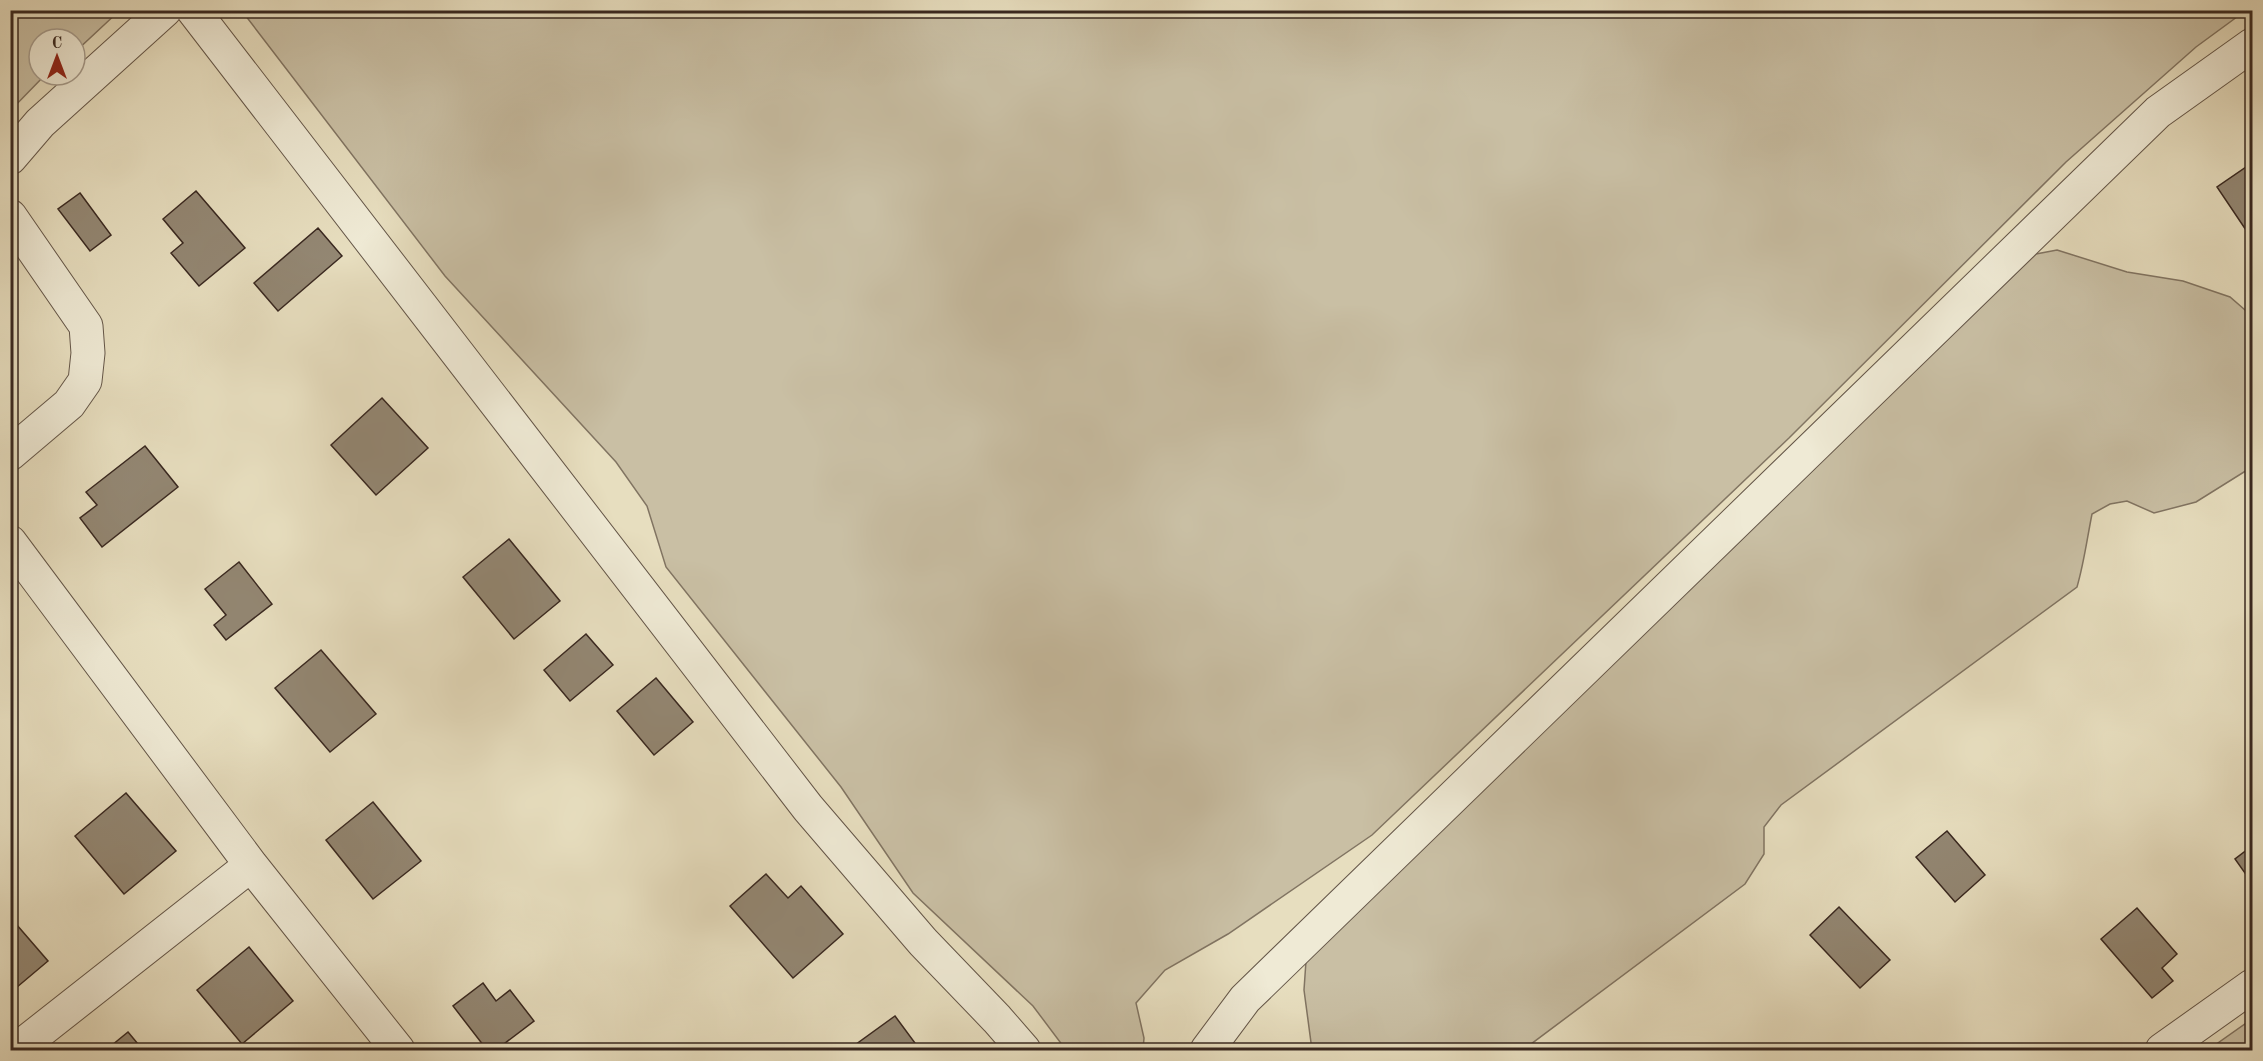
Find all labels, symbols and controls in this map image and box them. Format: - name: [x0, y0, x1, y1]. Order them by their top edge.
- north arrow: [27, 27, 87, 87]
- text: С: [52, 36, 62, 52]

